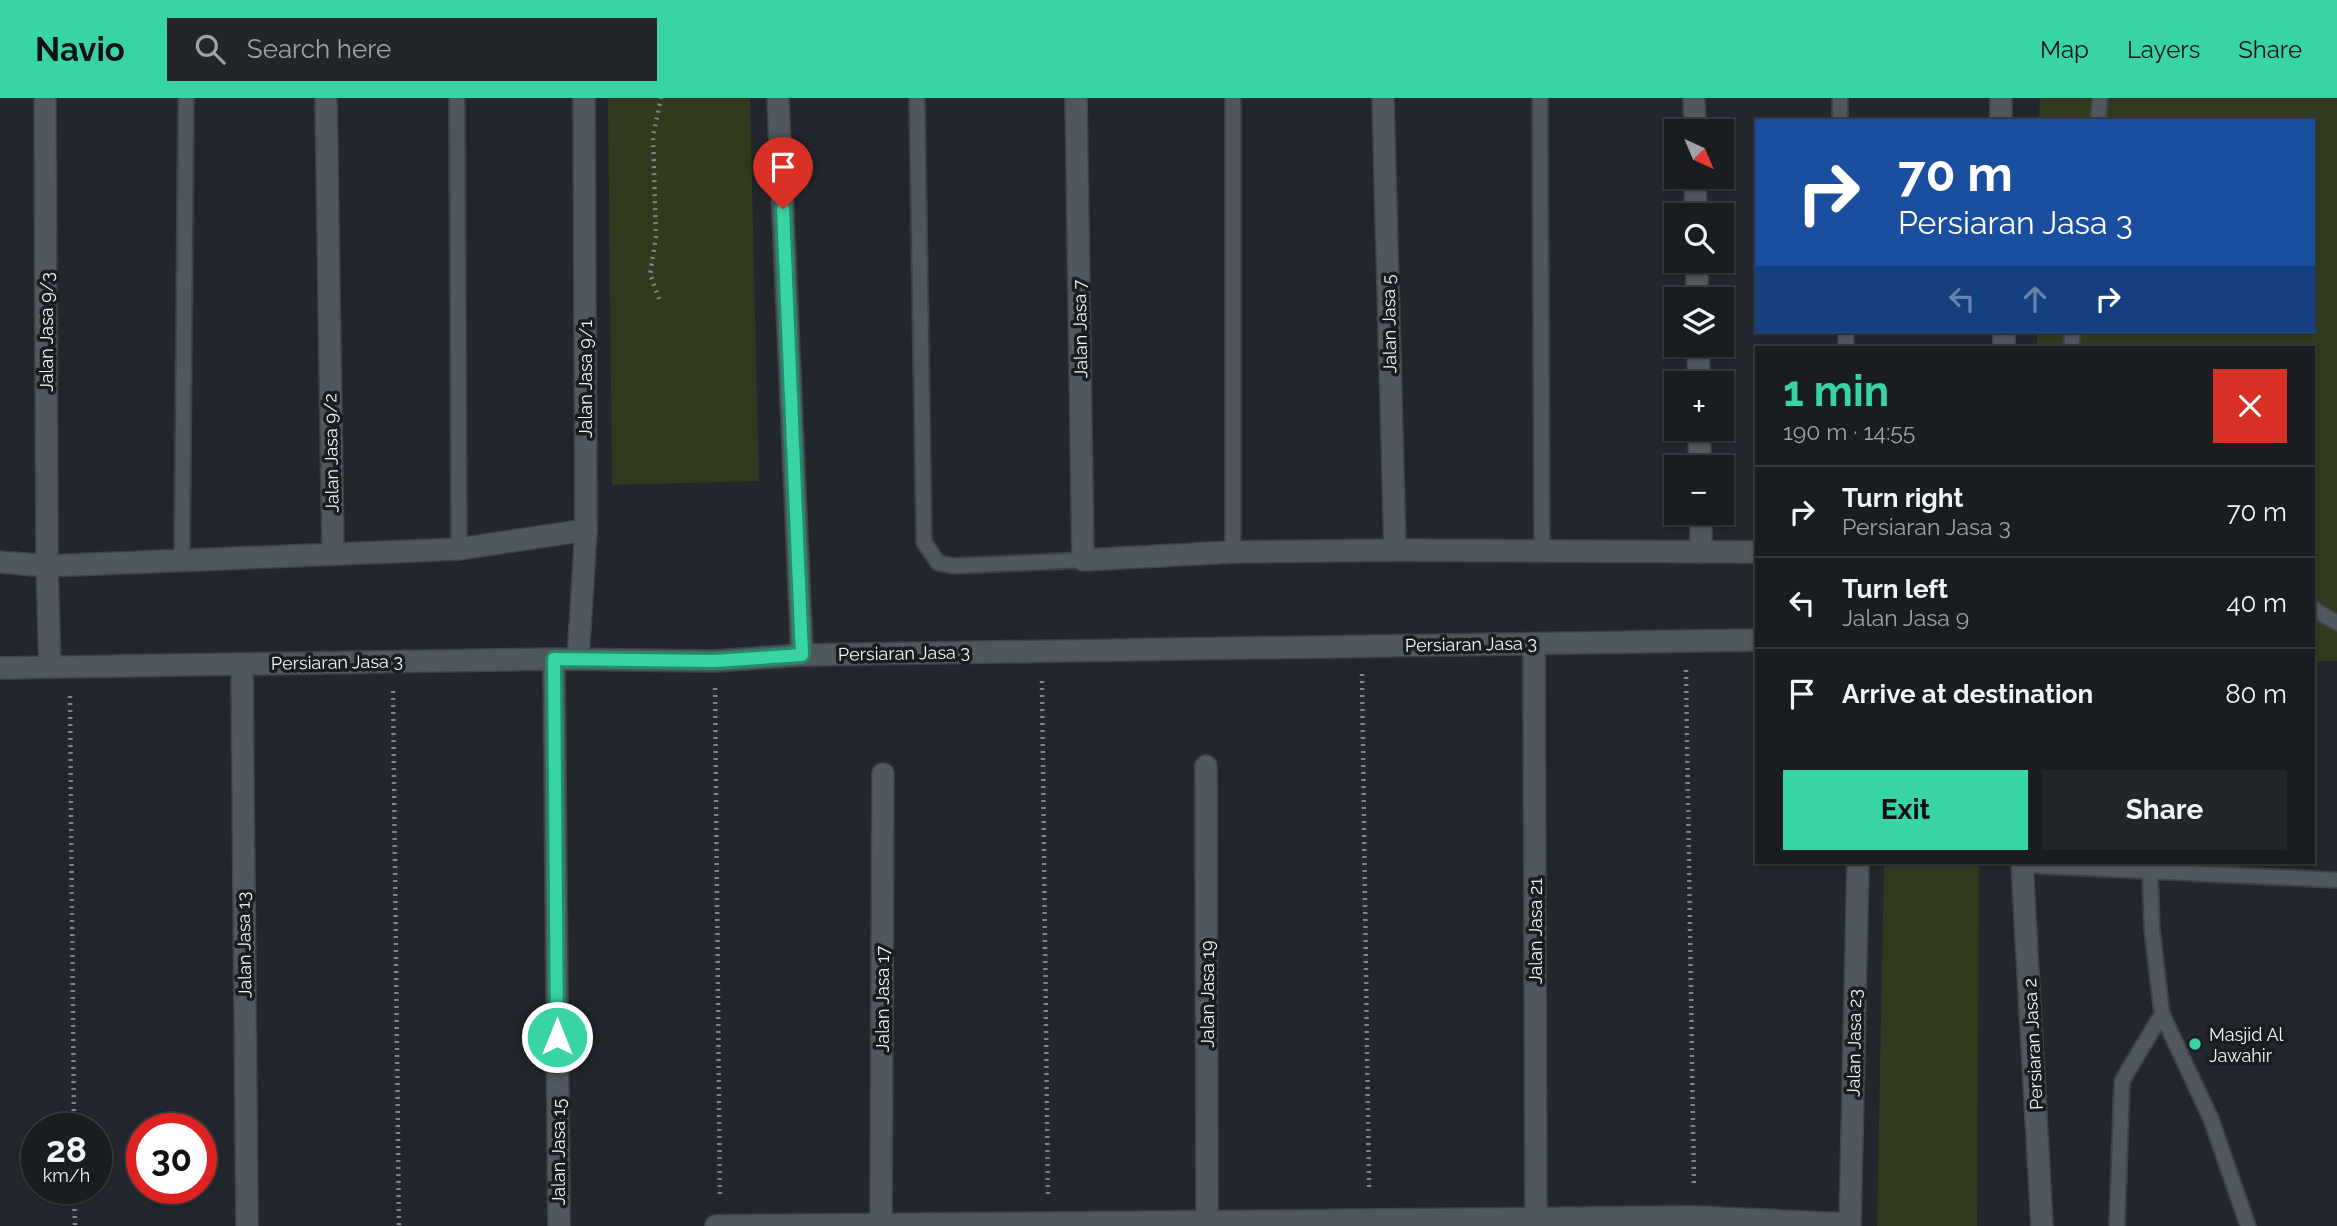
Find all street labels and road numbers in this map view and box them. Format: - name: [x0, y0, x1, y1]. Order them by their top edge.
- street label: Jalan Jasa 9/3: [36, 272, 57, 392]
- street label: Jalan Jasa 5: [1378, 274, 1400, 374]
- street label: Jalan Jasa 7: [1069, 279, 1091, 379]
- street label: Jalan Jasa 9/1: [575, 320, 596, 438]
- street label: Jalan Jasa 9/2: [319, 393, 343, 513]
- street label: Persiaran Jasa 3: [1405, 632, 1537, 656]
- street label: Persiaran Jasa 3: [838, 641, 970, 665]
- street label: Persiaran Jasa 3: [271, 650, 403, 674]
- street label: Jalan Jasa 21: [1525, 878, 1546, 984]
- street label: Jalan Jasa 13: [233, 892, 255, 998]
- street label: Jalan Jasa 19: [1197, 940, 1218, 1048]
- street label: Jalan Jasa 17: [872, 946, 893, 1052]
- street label: Persiaran Jasa 2: [2019, 978, 2047, 1110]
- street label: Jalan Jasa 23: [1843, 989, 1865, 1097]
- street label: Jalan Jasa 15: [548, 1099, 569, 1205]

